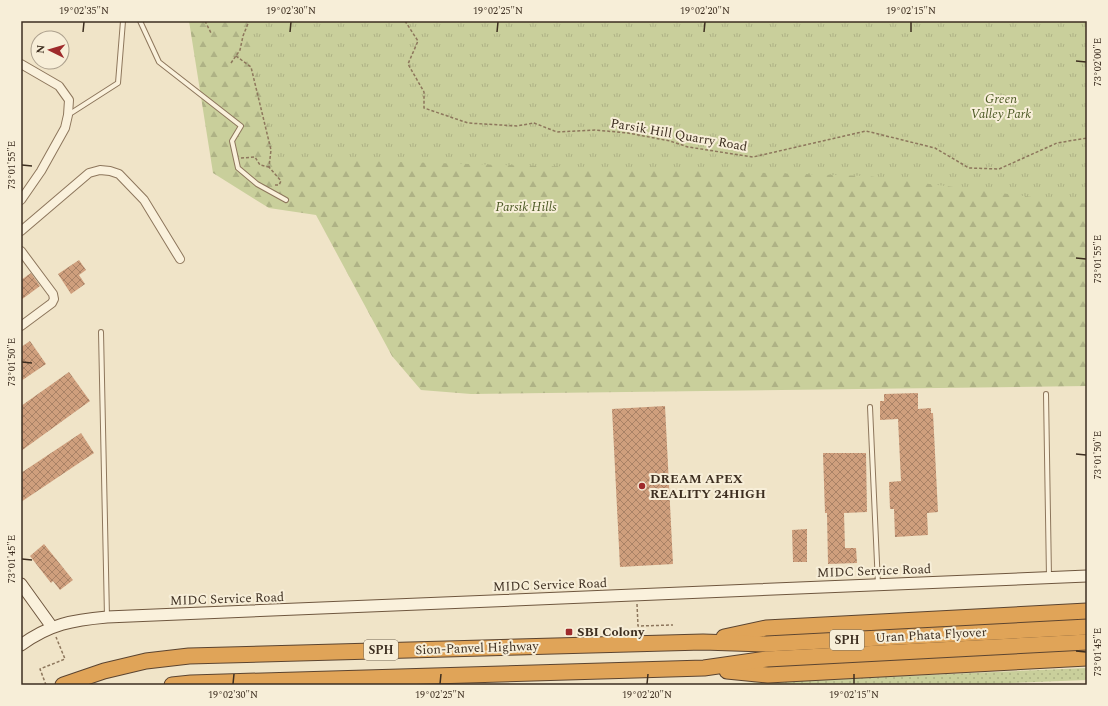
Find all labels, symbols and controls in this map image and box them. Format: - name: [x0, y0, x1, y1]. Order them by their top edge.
- text: 19°02'35"N: [59, 3, 109, 19]
- text: 19°02'30"N: [266, 3, 316, 19]
- text: 19°02'25"N: [473, 3, 523, 19]
- text: 19°02'20"N: [680, 3, 730, 19]
- text: 19°02'15"N: [886, 3, 936, 19]
- north arrow: [30, 30, 70, 70]
- text: 73°02'00"E: [1090, 38, 1106, 86]
- text: N: [32, 44, 49, 54]
- park label: Green Valley Park: [971, 89, 1031, 124]
- street label: Parsik Hill Quarry Road: [609, 113, 749, 157]
- text: 73°01'55"E: [4, 141, 20, 189]
- park label: Parsik Hills: [495, 197, 557, 217]
- text: 73°01'55"E: [1090, 235, 1106, 283]
- text: 73°01'50"E: [4, 338, 20, 386]
- text: 73°01'50"E: [1090, 431, 1106, 479]
- place label: DREAM APEX REALITY 24HIGH: [650, 469, 766, 504]
- marker: DREAM APEX REALITY 24HIGH: [637, 481, 647, 491]
- text: 73°01'45"E: [4, 535, 20, 583]
- street label: MIDC Service Road: [816, 559, 932, 583]
- street label: MIDC Service Road: [492, 573, 608, 597]
- street label: MIDC Service Road: [169, 587, 285, 611]
- place label: SBI Colony: [577, 622, 645, 642]
- street label: Uran Phata Flyover: [875, 622, 987, 648]
- marker: SBI Colony: [564, 627, 574, 637]
- text: 73°01'45"E: [1090, 628, 1106, 676]
- road number: SPH: [830, 630, 864, 650]
- street label: Sion-Panvel Highway: [415, 636, 540, 660]
- road number: SPH: [364, 640, 398, 660]
- text: 19°02'30"N: [208, 687, 258, 703]
- text: 19°02'25"N: [415, 687, 465, 703]
- text: 19°02'20"N: [622, 687, 672, 703]
- text: 19°02'15"N: [829, 687, 879, 703]

